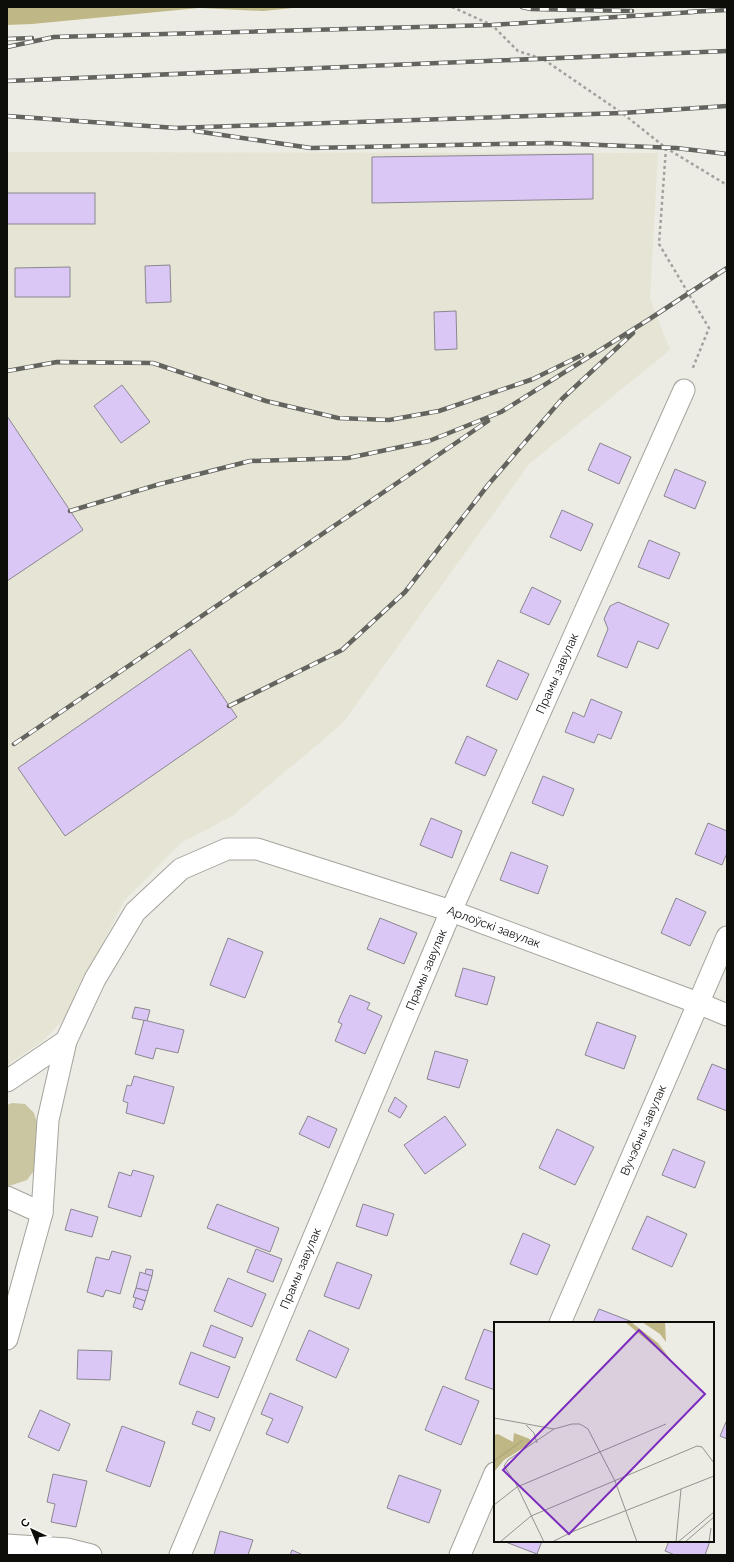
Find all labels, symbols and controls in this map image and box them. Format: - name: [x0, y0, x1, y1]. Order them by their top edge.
- street label: Прамы завулак: [533, 631, 581, 716]
- street label: Арлоўскі завулак: [445, 903, 543, 951]
- street label: Прамы завулак: [403, 927, 450, 1012]
- street label: Вучэбны завулак: [618, 1083, 669, 1178]
- street label: Прамы завулак: [277, 1226, 324, 1311]
- inset map: [494, 1322, 714, 1542]
- north arrow: [12, 1510, 52, 1550]
- text: С: [18, 1516, 33, 1530]

